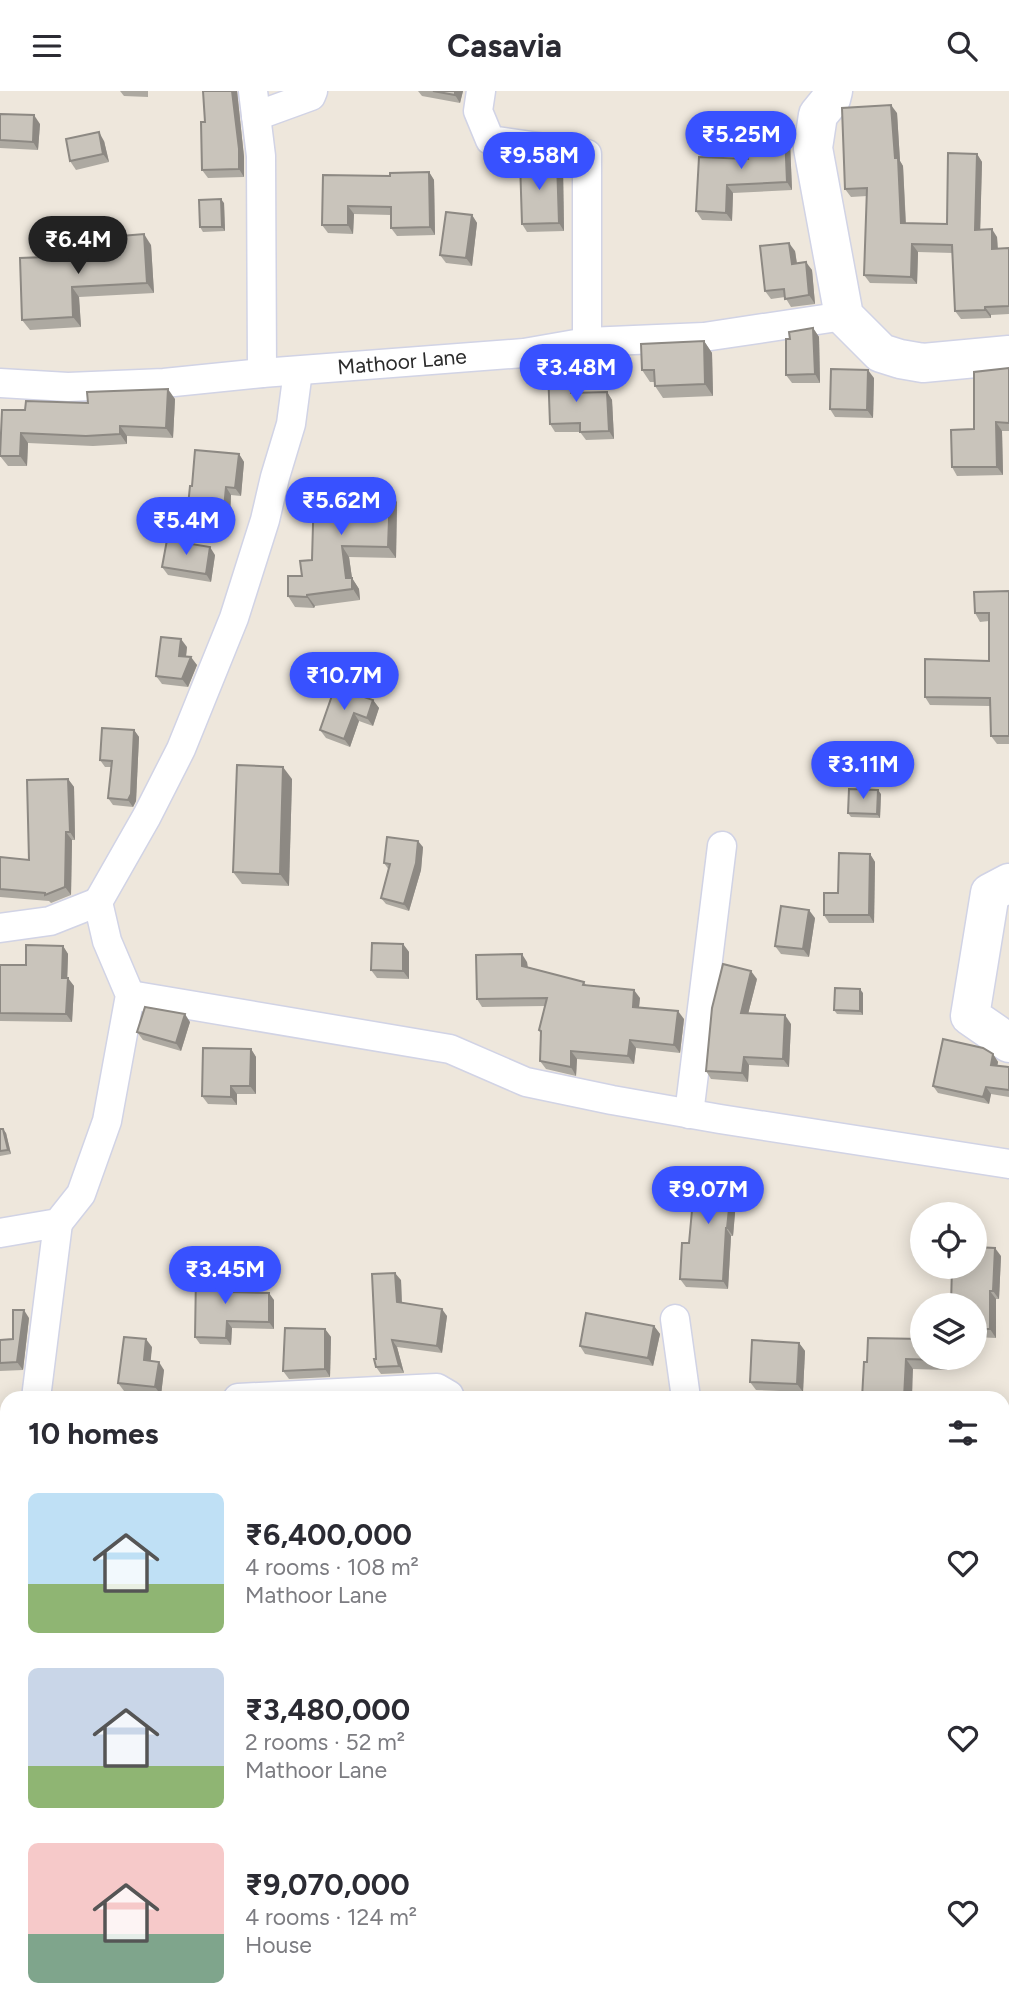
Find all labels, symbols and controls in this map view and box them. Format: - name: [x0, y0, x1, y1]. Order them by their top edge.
- icon: menu: [28, 27, 66, 65]
- text: Casavia: [447, 27, 562, 65]
- icon: search: [943, 27, 981, 65]
- pin: ₹5.25M: [684, 111, 798, 171]
- text: ₹5.25M: [701, 120, 781, 148]
- pin: ₹9.58M: [482, 133, 596, 192]
- text: ₹9.58M: [499, 141, 579, 169]
- pin: ₹6.4M: [29, 216, 127, 276]
- text: ₹6.4M: [44, 225, 112, 253]
- street label: Mathoor Lane: [336, 343, 468, 380]
- pin: ₹3.48M: [519, 345, 633, 404]
- text: ₹3.48M: [536, 353, 616, 381]
- pin: ₹5.62M: [284, 477, 398, 537]
- text: ₹5.62M: [301, 486, 381, 514]
- pin: ₹5.4M: [137, 497, 235, 557]
- text: ₹5.4M: [152, 506, 220, 534]
- pin: ₹10.7M: [287, 653, 401, 712]
- text: ₹10.7M: [306, 661, 382, 689]
- pin: ₹3.11M: [806, 741, 920, 801]
- text: ₹3.11M: [827, 750, 899, 778]
- pin: ₹9.07M: [651, 1167, 765, 1226]
- text: ₹9.07M: [668, 1175, 748, 1203]
- map controls: [910, 1202, 987, 1370]
- button: locate: [910, 1202, 987, 1279]
- pin: ₹3.45M: [168, 1247, 282, 1306]
- text: ₹3.45M: [185, 1255, 265, 1283]
- button: layers: [910, 1293, 987, 1370]
- icon: filters: [944, 1414, 982, 1452]
- text: 10 homes: [28, 1415, 159, 1452]
- text: ₹6,400,000: [245, 1516, 412, 1553]
- icon: home: [84, 1521, 168, 1605]
- icon: heart: [944, 1544, 982, 1582]
- text: 4 rooms · 108 m²: [245, 1553, 419, 1581]
- text: Mathoor Lane: [245, 1581, 387, 1609]
- text: ₹3,480,000: [245, 1691, 410, 1728]
- icon: home: [84, 1696, 168, 1780]
- icon: heart: [944, 1719, 982, 1757]
- text: 2 rooms · 52 m²: [245, 1728, 405, 1756]
- text: Mathoor Lane: [245, 1756, 387, 1784]
- text: ₹9,070,000: [245, 1866, 410, 1903]
- icon: home: [84, 1871, 168, 1955]
- icon: heart: [944, 1894, 982, 1932]
- text: 4 rooms · 124 m²: [245, 1903, 417, 1931]
- text: House: [245, 1931, 312, 1959]

